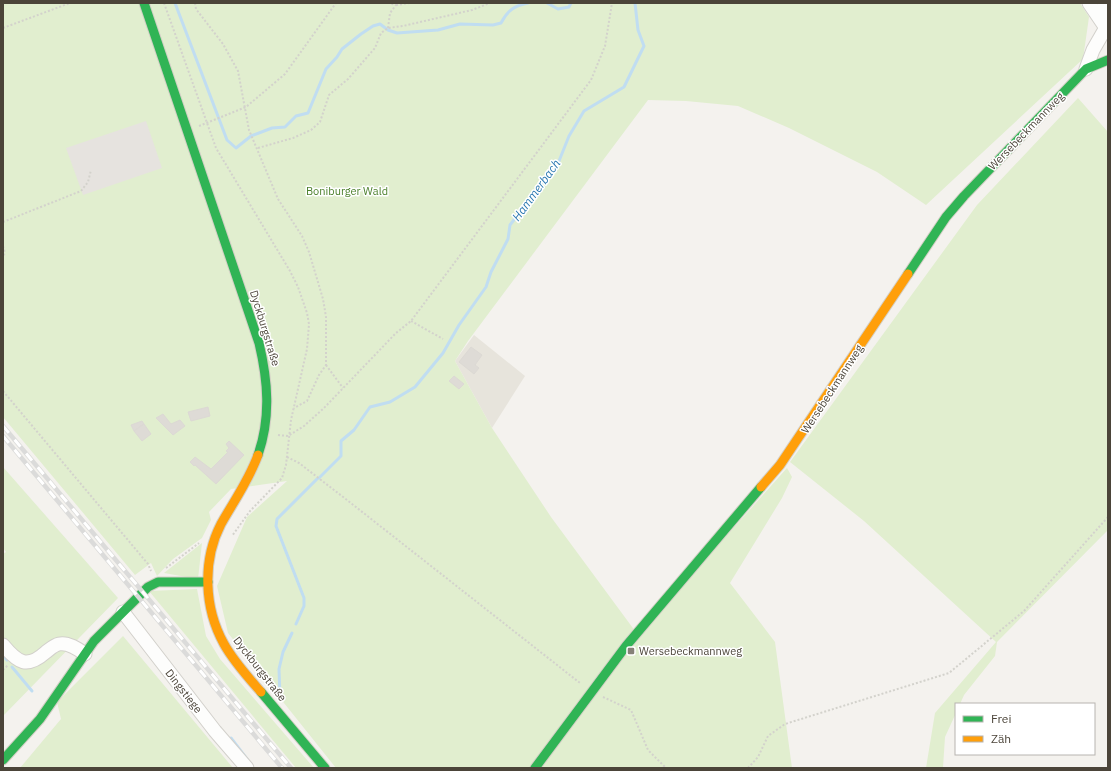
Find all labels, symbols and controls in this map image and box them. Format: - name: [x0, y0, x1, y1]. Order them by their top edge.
- street label: Wersebeckmannweg: [985, 89, 1067, 173]
- water label: Hammerbach: [509, 156, 564, 224]
- park label: Boniburger Wald: [306, 184, 388, 198]
- street label: Dyckburgstraße: [247, 288, 283, 368]
- street label: Wersebeckmannweg: [798, 342, 866, 436]
- street label: Dyckburgstraße: [230, 634, 290, 704]
- place label: Wersebeckmannweg: [639, 644, 742, 658]
- marker: Wersebeckmannweg: [626, 646, 636, 656]
- street label: Dingstiege: [163, 666, 205, 716]
- legend: [955, 703, 1095, 755]
- text: Frei: [991, 711, 1011, 726]
- text: Zäh: [991, 731, 1011, 746]

